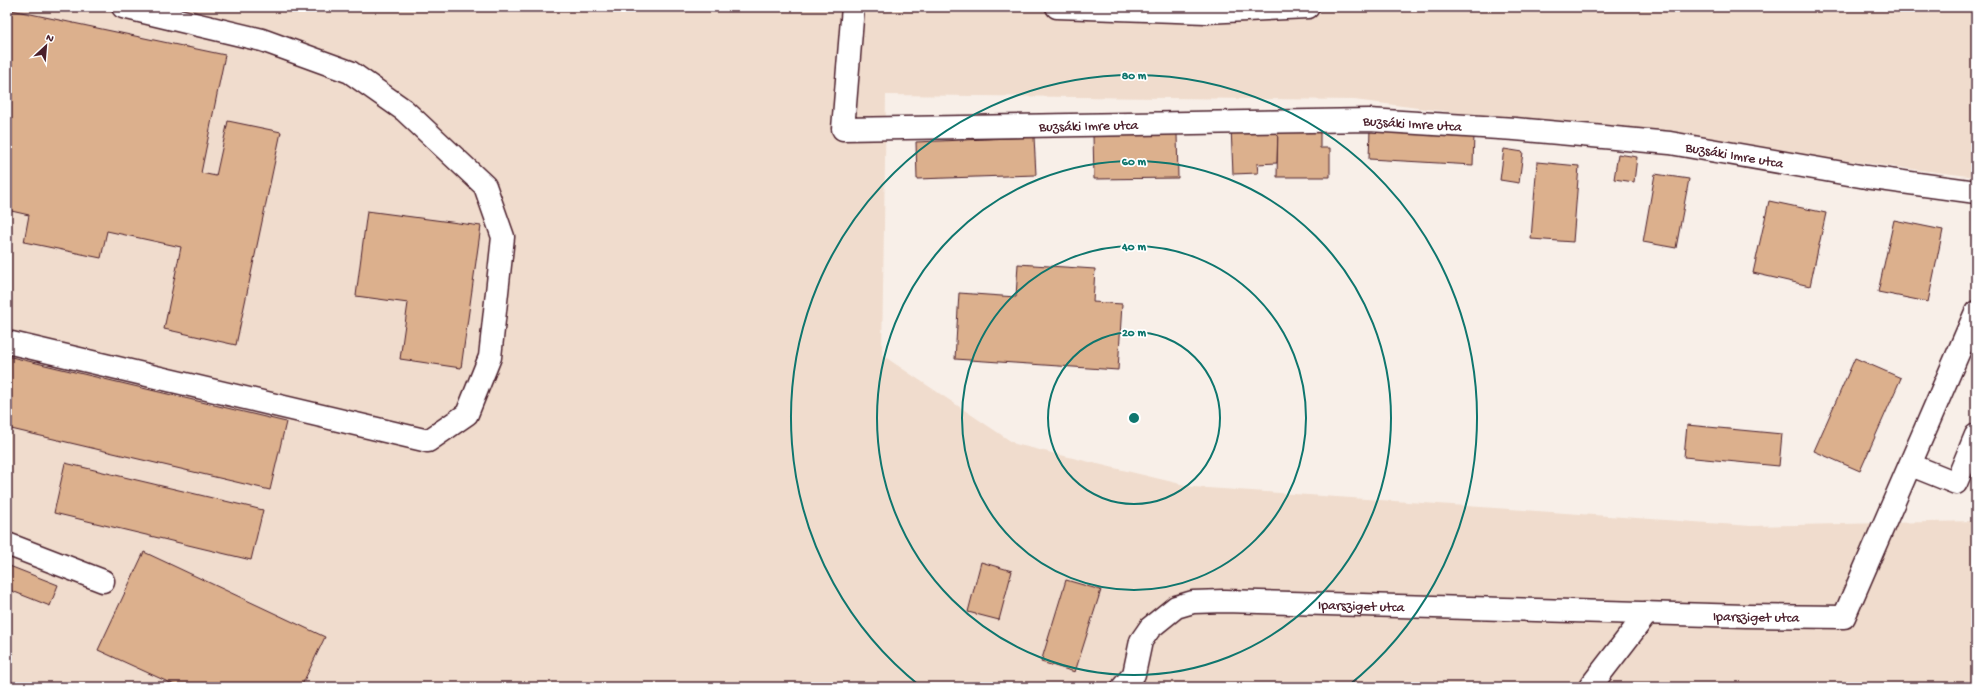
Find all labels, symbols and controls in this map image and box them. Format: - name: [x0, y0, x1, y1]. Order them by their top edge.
- north arrow: [26, 26, 66, 66]
- text: N: [44, 32, 55, 46]
- text: 80 m: [1122, 70, 1147, 84]
- street label: Buzsáki Imre utca: [1362, 114, 1464, 137]
- street label: Buzsáki Imre utca: [1038, 118, 1140, 137]
- street label: Buzsáki Imre utca: [1683, 140, 1786, 174]
- text: 60 m: [1122, 156, 1147, 170]
- text: 40 m: [1121, 241, 1146, 255]
- text: 20 m: [1122, 327, 1147, 341]
- centre of rings: [1127, 411, 1141, 425]
- street label: Iparsziget utca: [1318, 598, 1406, 617]
- street label: Iparsziget utca: [1712, 609, 1801, 628]

